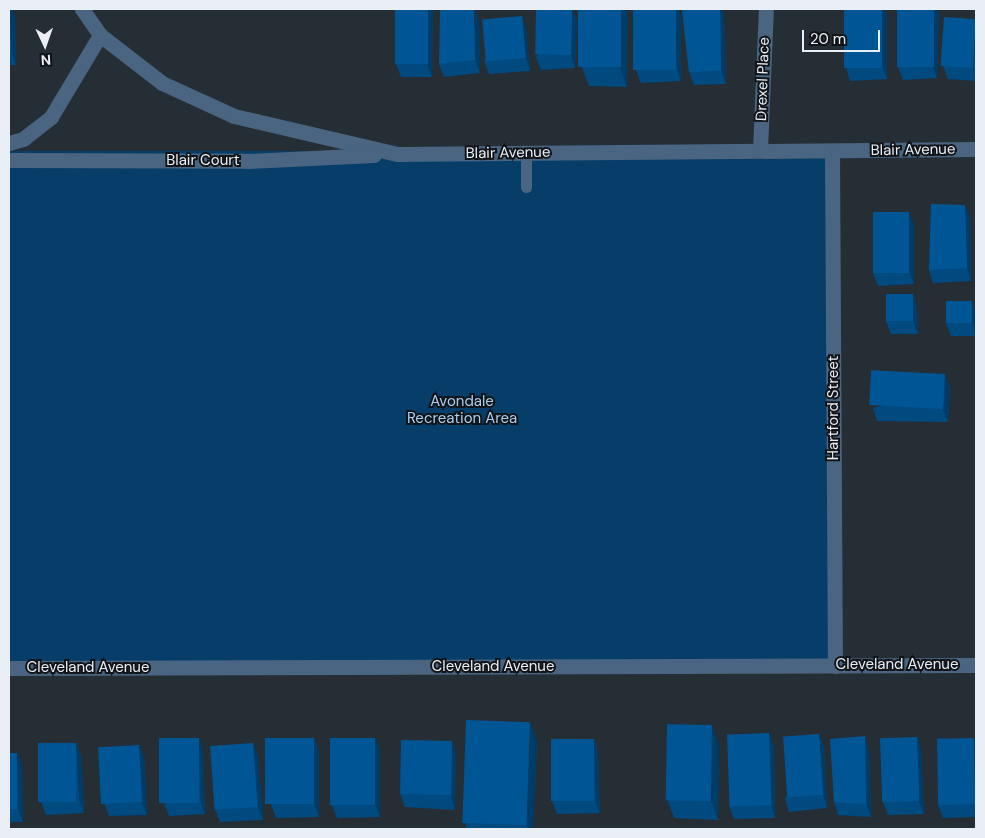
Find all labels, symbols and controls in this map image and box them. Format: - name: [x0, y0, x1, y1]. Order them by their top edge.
- north arrow: [20, 20, 70, 70]
- scale bar: [805, 20, 882, 52]
- text: 20 m: [810, 29, 846, 49]
- street label: Drexel Place: [753, 37, 773, 121]
- text: N: [40, 51, 51, 69]
- street label: Blair Avenue: [871, 140, 955, 160]
- street label: Blair Avenue: [466, 143, 550, 163]
- street label: Blair Court: [166, 152, 240, 170]
- street label: Hartford Street: [825, 356, 843, 460]
- park label: Avondale Recreation Area: [407, 392, 517, 427]
- street label: Cleveland Avenue: [836, 656, 958, 674]
- street label: Cleveland Avenue: [432, 658, 554, 676]
- street label: Cleveland Avenue: [27, 659, 149, 677]

